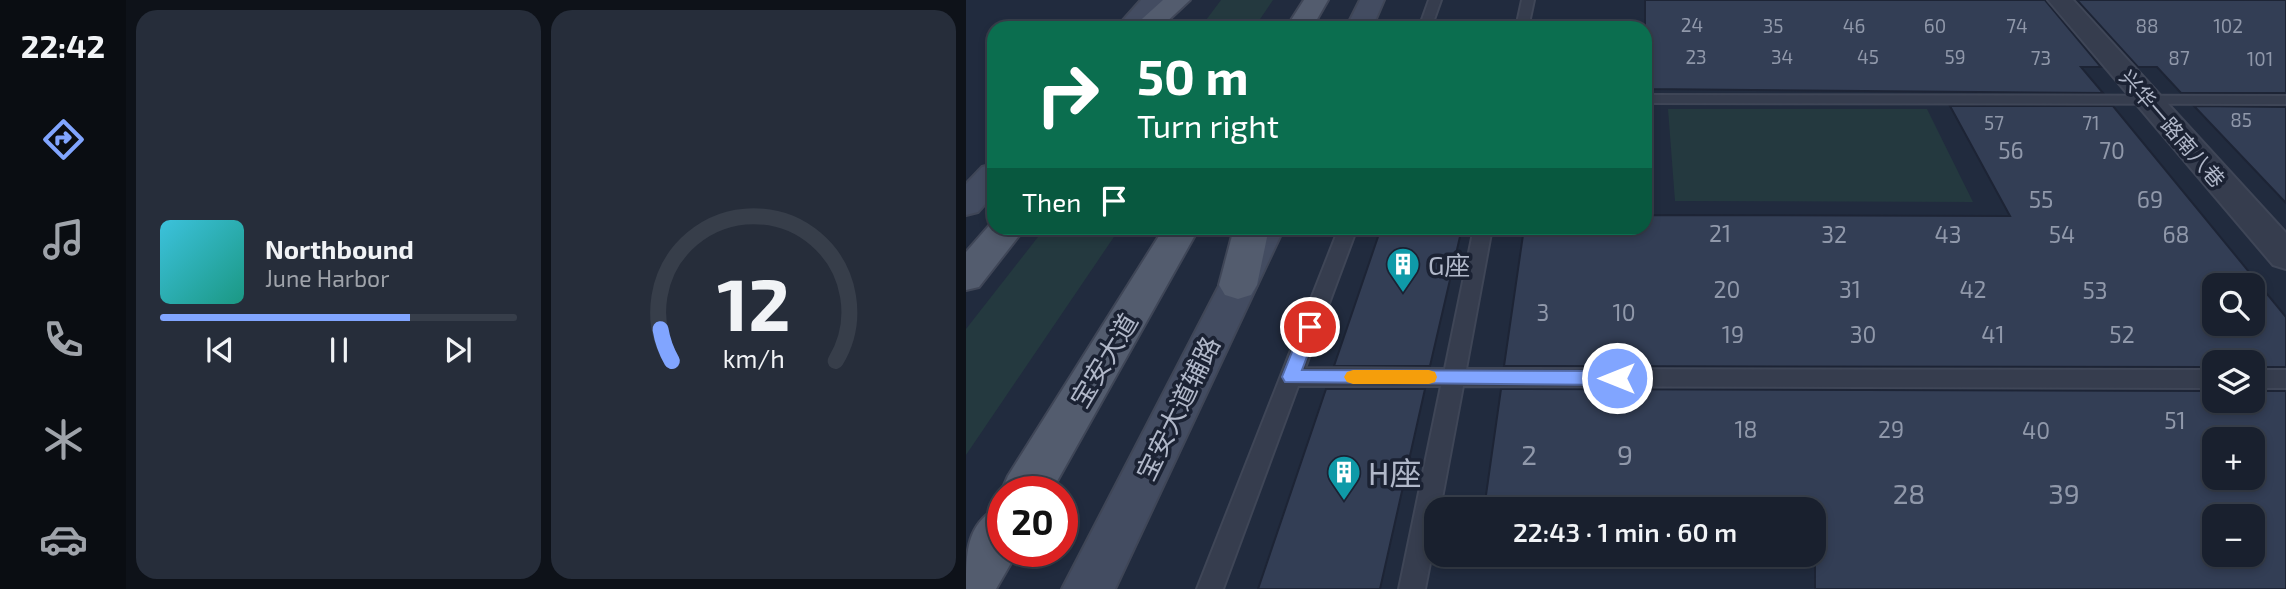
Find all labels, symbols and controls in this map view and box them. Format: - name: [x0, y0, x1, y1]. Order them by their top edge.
- house number: 24: [1681, 13, 1703, 36]
- house number: 35: [1763, 14, 1783, 37]
- house number: 46: [1843, 14, 1865, 37]
- house number: 60: [1924, 14, 1946, 37]
- house number: 74: [2006, 14, 2028, 37]
- house number: 88: [2135, 14, 2159, 37]
- house number: 102: [2213, 14, 2243, 37]
- text: 22:42: [21, 26, 105, 64]
- house number: 23: [1685, 45, 1707, 68]
- house number: 34: [1771, 45, 1793, 68]
- house number: 45: [1857, 45, 1879, 68]
- house number: 59: [1944, 45, 1966, 68]
- text: 50 m: [1137, 46, 1249, 105]
- house number: 73: [2031, 46, 2051, 69]
- house number: 87: [2168, 46, 2190, 69]
- house number: 101: [2247, 47, 2273, 70]
- icon: right: [1022, 49, 1113, 140]
- street label: 兴华一路南八巷: [2115, 64, 2231, 192]
- text: Turn right: [1137, 106, 1279, 144]
- house number: 85: [2230, 108, 2252, 131]
- house number: 57: [1984, 111, 2004, 134]
- house number: 71: [2082, 111, 2100, 134]
- icon: directions: [39, 115, 88, 164]
- house number: 56: [1998, 136, 2024, 164]
- house number: 70: [2099, 136, 2125, 164]
- icon: arrive: [1095, 182, 1133, 220]
- house number: 55: [2029, 185, 2053, 213]
- house number: 69: [2137, 185, 2163, 213]
- text: Then: [1022, 186, 1081, 217]
- icon: music: [39, 215, 88, 264]
- house number: 21: [1709, 219, 1731, 247]
- house number: 32: [1821, 220, 1847, 248]
- house number: 43: [1935, 220, 1961, 248]
- house number: 54: [2049, 220, 2075, 248]
- house number: 68: [2162, 220, 2190, 248]
- text: Northbound: [265, 233, 414, 264]
- building icon: G座: [1384, 245, 1422, 294]
- place label: G座: [1428, 249, 1470, 280]
- text: 12: [717, 258, 790, 346]
- text: June Harbor: [265, 264, 389, 292]
- map controls: [2202, 273, 2265, 567]
- button: search: [2202, 273, 2265, 336]
- house number: 20: [1714, 275, 1740, 303]
- house number: 31: [1839, 275, 1861, 303]
- house number: 42: [1959, 275, 1987, 303]
- house number: 53: [2082, 276, 2108, 304]
- pin: [1280, 297, 1340, 357]
- house number: 3: [1537, 298, 1549, 326]
- house number: 10: [1612, 298, 1636, 326]
- street label: 宝安大道: [1063, 307, 1143, 413]
- icon: arrive: [1291, 308, 1329, 346]
- icon: phone: [39, 315, 88, 364]
- house number: 19: [1722, 320, 1744, 348]
- house number: 30: [1850, 320, 1876, 348]
- house number: 41: [1981, 320, 2005, 348]
- house number: 52: [2109, 320, 2135, 348]
- icon: previous: [201, 331, 239, 369]
- icon: pause: [320, 331, 358, 369]
- icon: next: [439, 331, 477, 369]
- street label: 宝安大道辅路: [1129, 331, 1225, 485]
- position arrow: [1580, 341, 1654, 415]
- text: km/h: [722, 342, 785, 372]
- button: layers: [2202, 350, 2265, 413]
- house number: 51: [2164, 406, 2186, 434]
- icon: climate: [39, 415, 88, 464]
- house number: 18: [1734, 415, 1758, 443]
- house number: 29: [1878, 415, 1904, 443]
- house number: 40: [2022, 416, 2050, 444]
- button: +: [2202, 427, 2265, 490]
- house number: 2: [1521, 437, 1537, 471]
- house number: 9: [1617, 437, 1633, 471]
- building icon: H座: [1325, 453, 1363, 502]
- place label: H座: [1368, 453, 1421, 491]
- speed limit sign: 20: [987, 476, 1078, 567]
- house number: 28: [1893, 476, 1925, 510]
- house number: 39: [2048, 476, 2080, 510]
- button: −: [2202, 504, 2265, 567]
- icon: car: [39, 515, 88, 564]
- text: 22:43 · 1 min · 60 m: [1513, 516, 1737, 547]

